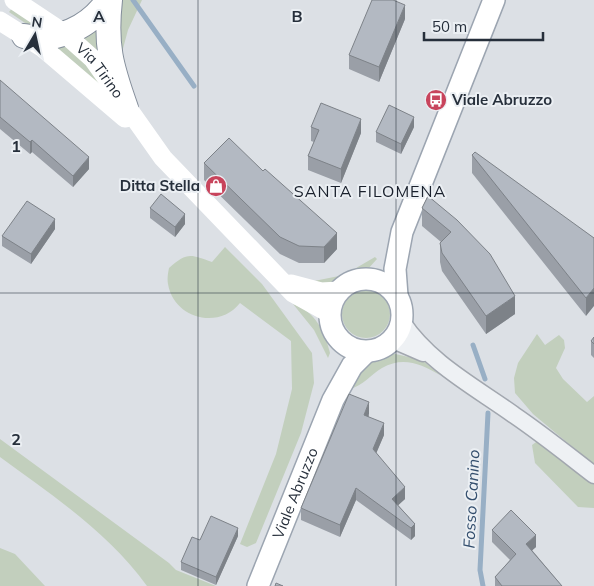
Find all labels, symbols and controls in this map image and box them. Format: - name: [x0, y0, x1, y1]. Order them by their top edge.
- text: A: [93, 6, 105, 26]
- text: B: [291, 6, 303, 26]
- north arrow: [10, 10, 60, 60]
- scale bar: [424, 10, 543, 42]
- text: N: [30, 12, 44, 32]
- text: 50 m: [432, 17, 467, 36]
- street label: Via Tirino: [72, 38, 128, 102]
- bus stop icon: Viale Abruzzo: [424, 88, 448, 112]
- place label: Viale Abruzzo: [451, 90, 552, 109]
- text: 1: [11, 136, 21, 156]
- shop icon: Ditta Stella: [204, 174, 228, 198]
- place label: Ditta Stella: [120, 176, 200, 195]
- district label: SANTA FILOMENA: [294, 181, 446, 201]
- text: 2: [11, 429, 21, 449]
- street label: Viale Abruzzo: [268, 445, 322, 542]
- water label: Fosso Canino: [458, 449, 484, 549]

